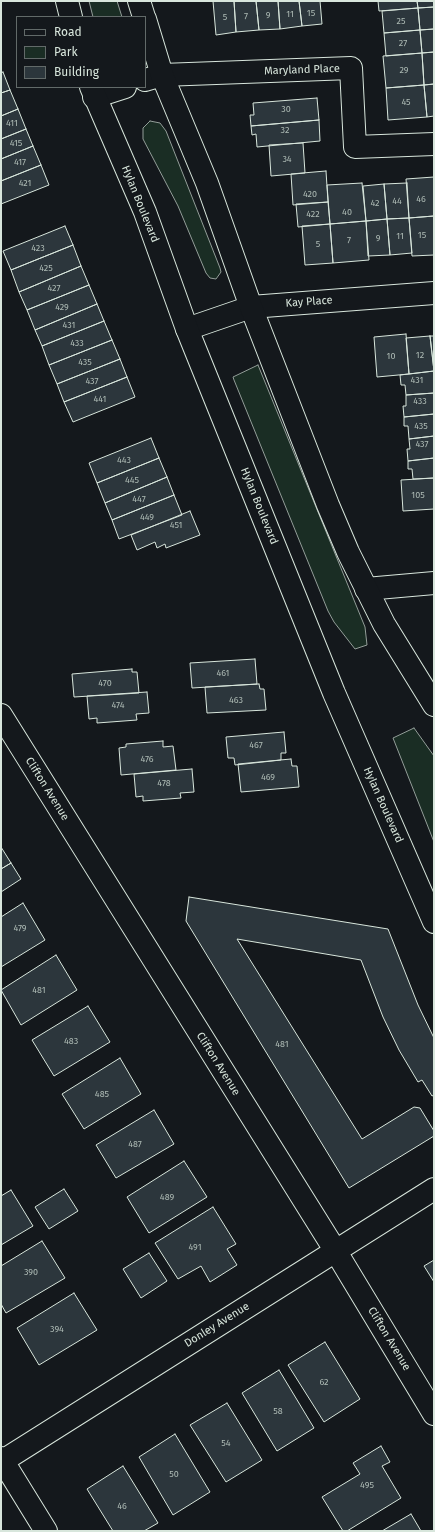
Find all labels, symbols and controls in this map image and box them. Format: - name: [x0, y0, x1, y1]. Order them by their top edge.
- house number: 15: [307, 8, 315, 18]
- house number: 11: [286, 9, 294, 19]
- house number: 9: [266, 10, 270, 20]
- house number: 7: [244, 11, 248, 21]
- house number: 5: [223, 12, 227, 22]
- legend: [16, 16, 146, 88]
- house number: 25: [397, 16, 405, 26]
- text: Road: [54, 25, 82, 39]
- house number: 27: [399, 38, 407, 48]
- text: Park: [54, 45, 78, 59]
- street label: Maryland Place: [264, 62, 340, 78]
- text: Building: [54, 65, 99, 79]
- house number: 29: [399, 65, 409, 75]
- house number: 45: [401, 97, 411, 107]
- house number: 30: [281, 104, 291, 114]
- house number: 411: [6, 118, 18, 128]
- house number: 32: [281, 125, 289, 135]
- house number: 415: [10, 138, 22, 148]
- house number: 34: [282, 154, 292, 164]
- house number: 417: [14, 157, 26, 167]
- street label: Hylan Boulevard: [119, 164, 161, 244]
- house number: 421: [19, 178, 31, 188]
- house number: 420: [303, 189, 317, 199]
- house number: 46: [416, 194, 426, 204]
- house number: 44: [392, 196, 402, 206]
- house number: 42: [370, 198, 380, 208]
- house number: 40: [342, 207, 352, 217]
- house number: 422: [306, 209, 320, 219]
- house number: 15: [418, 230, 426, 240]
- house number: 11: [396, 231, 404, 241]
- house number: 9: [376, 233, 380, 243]
- house number: 7: [347, 235, 351, 245]
- house number: 5: [316, 239, 320, 249]
- house number: 423: [31, 243, 45, 253]
- house number: 425: [39, 263, 53, 273]
- house number: 427: [48, 283, 60, 293]
- street label: Kay Place: [285, 294, 333, 310]
- house number: 429: [55, 302, 69, 312]
- house number: 431: [63, 320, 75, 330]
- house number: 433: [70, 338, 84, 348]
- house number: 12: [416, 350, 424, 360]
- house number: 10: [387, 351, 395, 361]
- house number: 435: [78, 357, 92, 367]
- house number: 431: [411, 375, 423, 385]
- house number: 437: [85, 376, 99, 386]
- house number: 441: [94, 394, 106, 404]
- house number: 433: [413, 396, 427, 406]
- house number: 435: [414, 421, 428, 431]
- house number: 437: [415, 439, 429, 449]
- house number: 443: [117, 455, 131, 465]
- street label: Hylan Boulevard: [238, 466, 280, 546]
- house number: 445: [125, 475, 139, 485]
- house number: 105: [411, 490, 425, 500]
- house number: 447: [132, 494, 146, 504]
- house number: 449: [140, 512, 154, 522]
- house number: 451: [170, 520, 182, 530]
- house number: 461: [216, 668, 230, 678]
- house number: 470: [98, 678, 112, 688]
- house number: 463: [229, 695, 243, 705]
- house number: 474: [112, 700, 124, 710]
- house number: 467: [249, 740, 263, 750]
- house number: 476: [140, 754, 154, 764]
- street label: Clifton Avenue: [22, 755, 72, 823]
- street label: Hylan Boulevard: [360, 765, 406, 845]
- house number: 469: [261, 772, 275, 782]
- house number: 478: [157, 778, 171, 788]
- house number: 479: [13, 923, 27, 933]
- house number: 481: [32, 985, 46, 995]
- street label: Clifton Avenue: [193, 1030, 243, 1098]
- house number: 483: [64, 1036, 78, 1046]
- house number: 481: [275, 1039, 289, 1049]
- house number: 485: [95, 1089, 109, 1099]
- house number: 487: [128, 1139, 142, 1149]
- house number: 489: [160, 1192, 174, 1202]
- house number: 491: [188, 1242, 202, 1252]
- house number: 390: [24, 1267, 38, 1277]
- street label: Donley Avenue: [182, 1300, 252, 1350]
- street label: Clifton Avenue: [365, 1305, 413, 1373]
- house number: 394: [50, 1324, 64, 1334]
- house number: 62: [319, 1377, 329, 1387]
- house number: 58: [273, 1406, 283, 1416]
- house number: 54: [221, 1438, 231, 1448]
- house number: 50: [169, 1469, 179, 1479]
- house number: 495: [360, 1480, 374, 1490]
- house number: 46: [117, 1501, 127, 1511]

